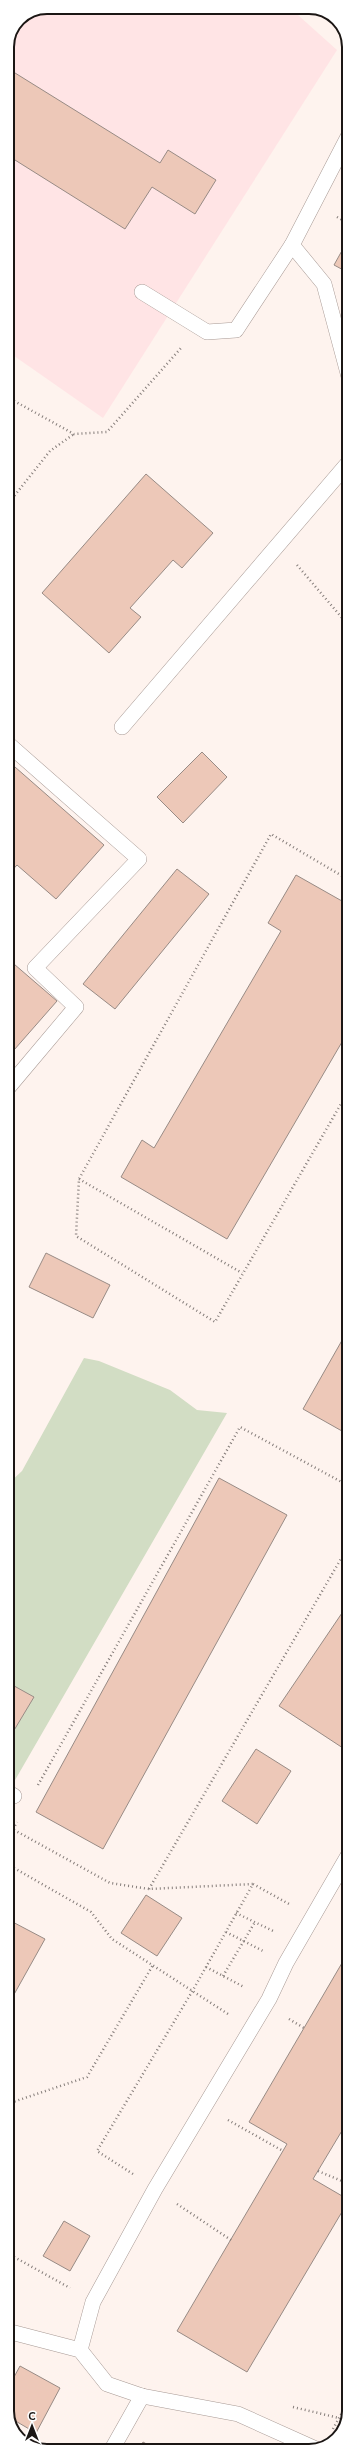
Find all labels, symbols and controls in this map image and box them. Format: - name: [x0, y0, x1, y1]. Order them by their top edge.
- north arrow: [12, 2406, 52, 2446]
- text: С: [28, 2409, 36, 2424]

